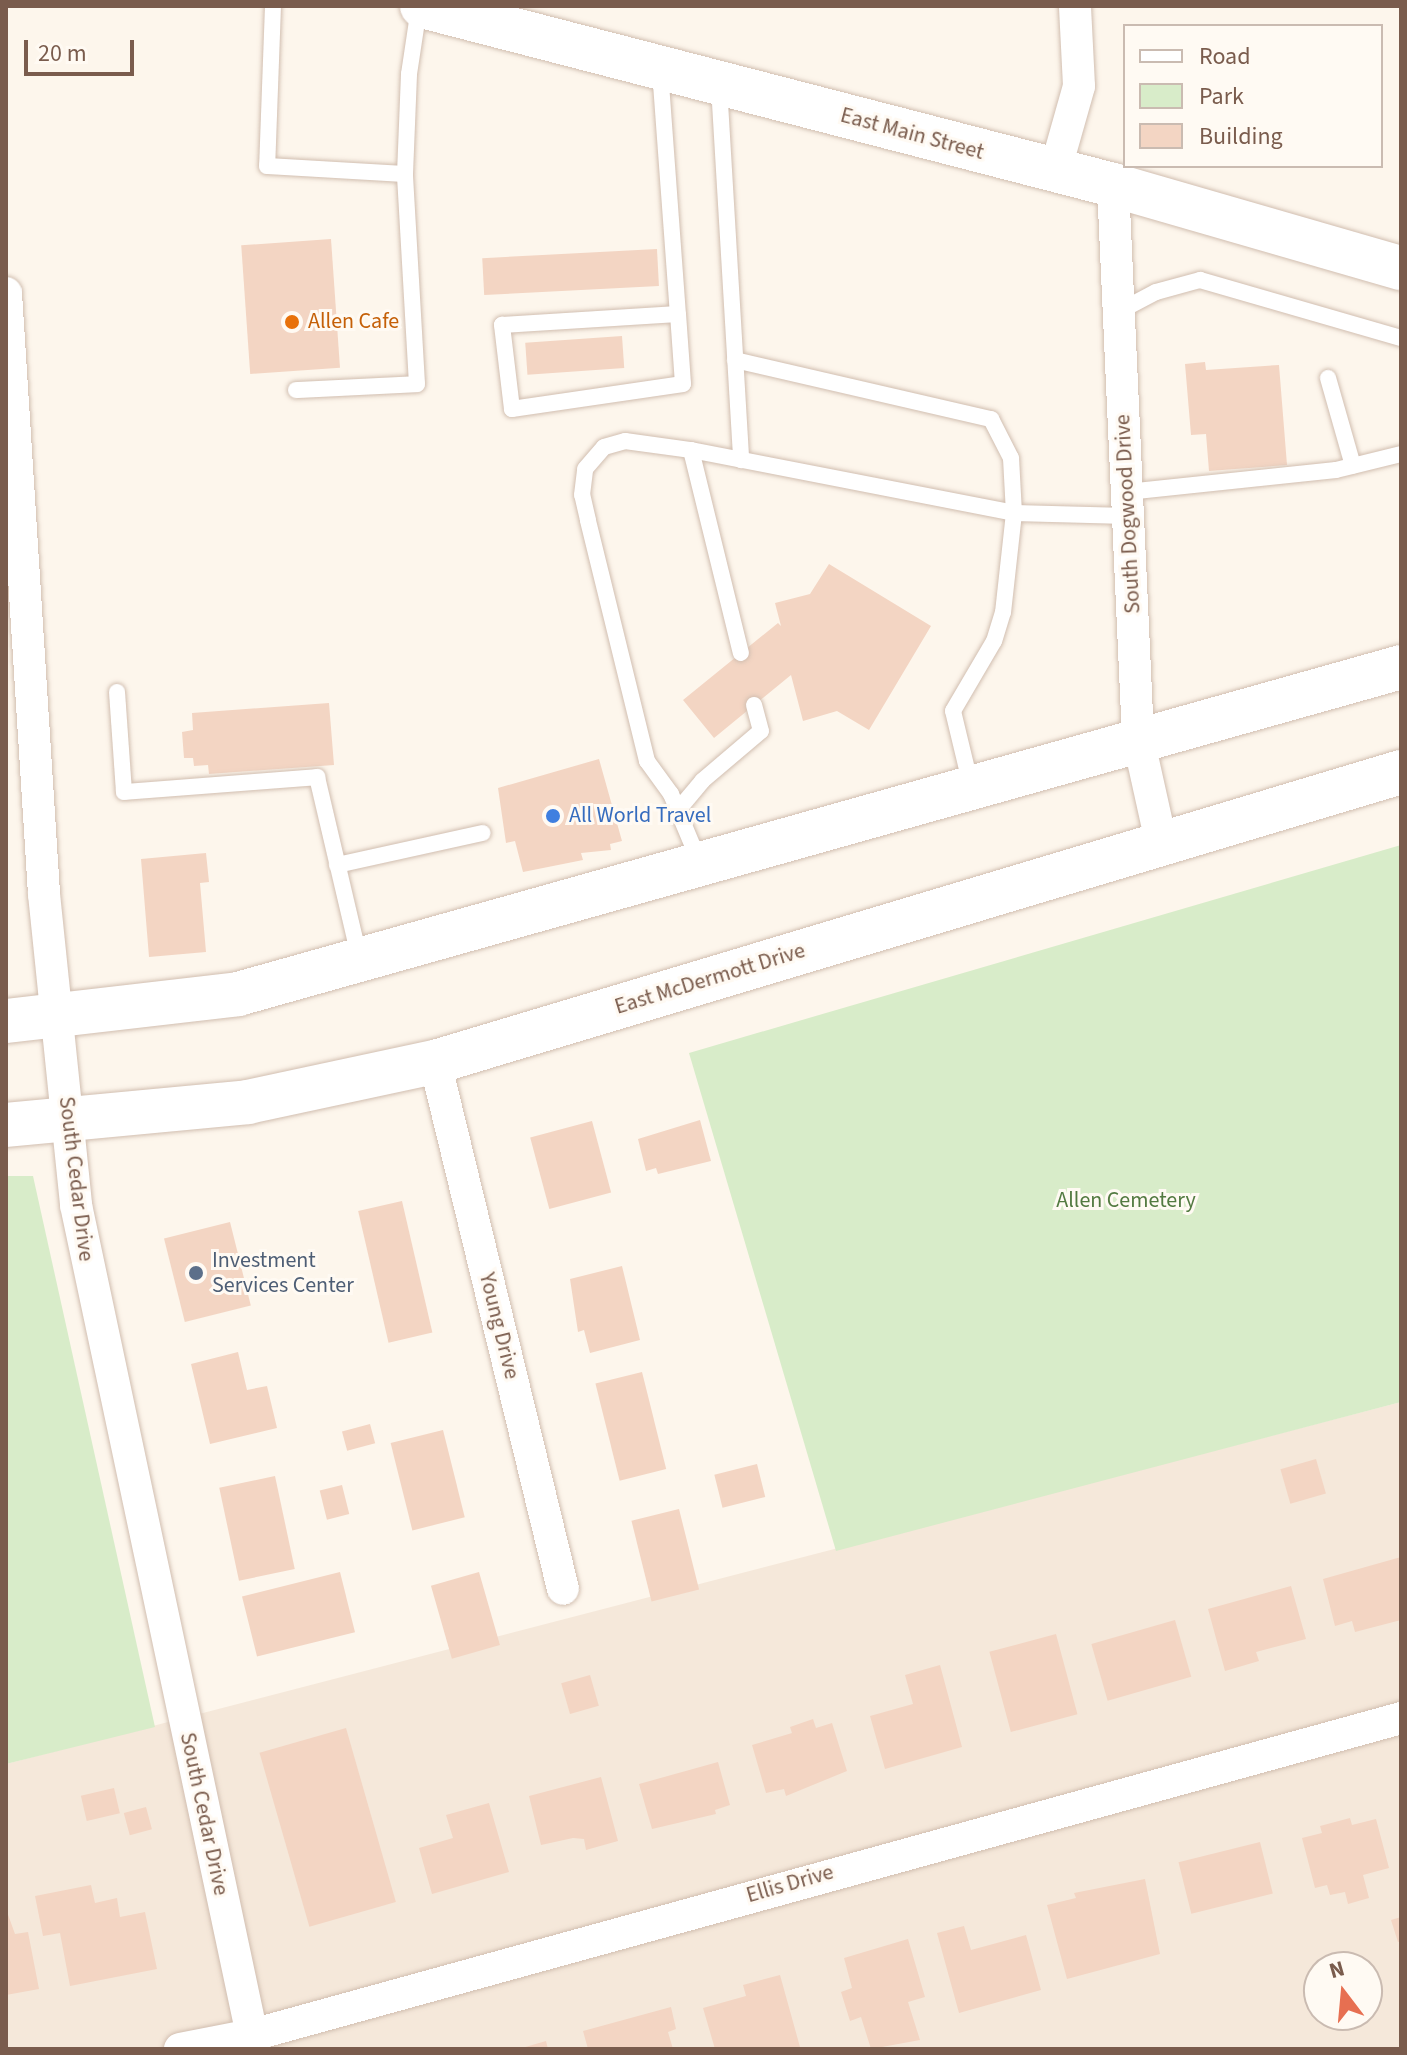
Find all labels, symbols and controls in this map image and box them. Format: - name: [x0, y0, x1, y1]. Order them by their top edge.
- scale bar: [28, 24, 138, 74]
- legend: [1123, 24, 1383, 168]
- text: 20 m: [38, 36, 87, 71]
- text: Road: [1199, 39, 1251, 74]
- text: Park: [1199, 79, 1244, 114]
- street label: East Main Street: [837, 102, 987, 166]
- text: Building: [1199, 119, 1283, 154]
- place label: Allen Cafe: [308, 309, 399, 335]
- marker: Allen Cafe: [283, 313, 301, 331]
- street label: South Dogwood Drive: [1110, 414, 1146, 614]
- place label: All World Travel: [569, 803, 711, 829]
- marker: All World Travel: [544, 807, 562, 825]
- street label: East McDermott Drive: [612, 937, 808, 1021]
- street label: South Cedar Drive: [53, 1095, 99, 1263]
- park label: Allen Cemetery: [1056, 1188, 1196, 1214]
- place label: Investment Services Center: [212, 1247, 354, 1298]
- marker: Investment Services Center: [187, 1264, 205, 1282]
- street label: Young Drive: [473, 1270, 525, 1382]
- street label: South Cedar Drive: [174, 1730, 234, 1898]
- street label: Ellis Drive: [743, 1859, 837, 1909]
- north arrow: [1303, 1951, 1383, 2031]
- text: N: [1325, 1952, 1348, 1987]

